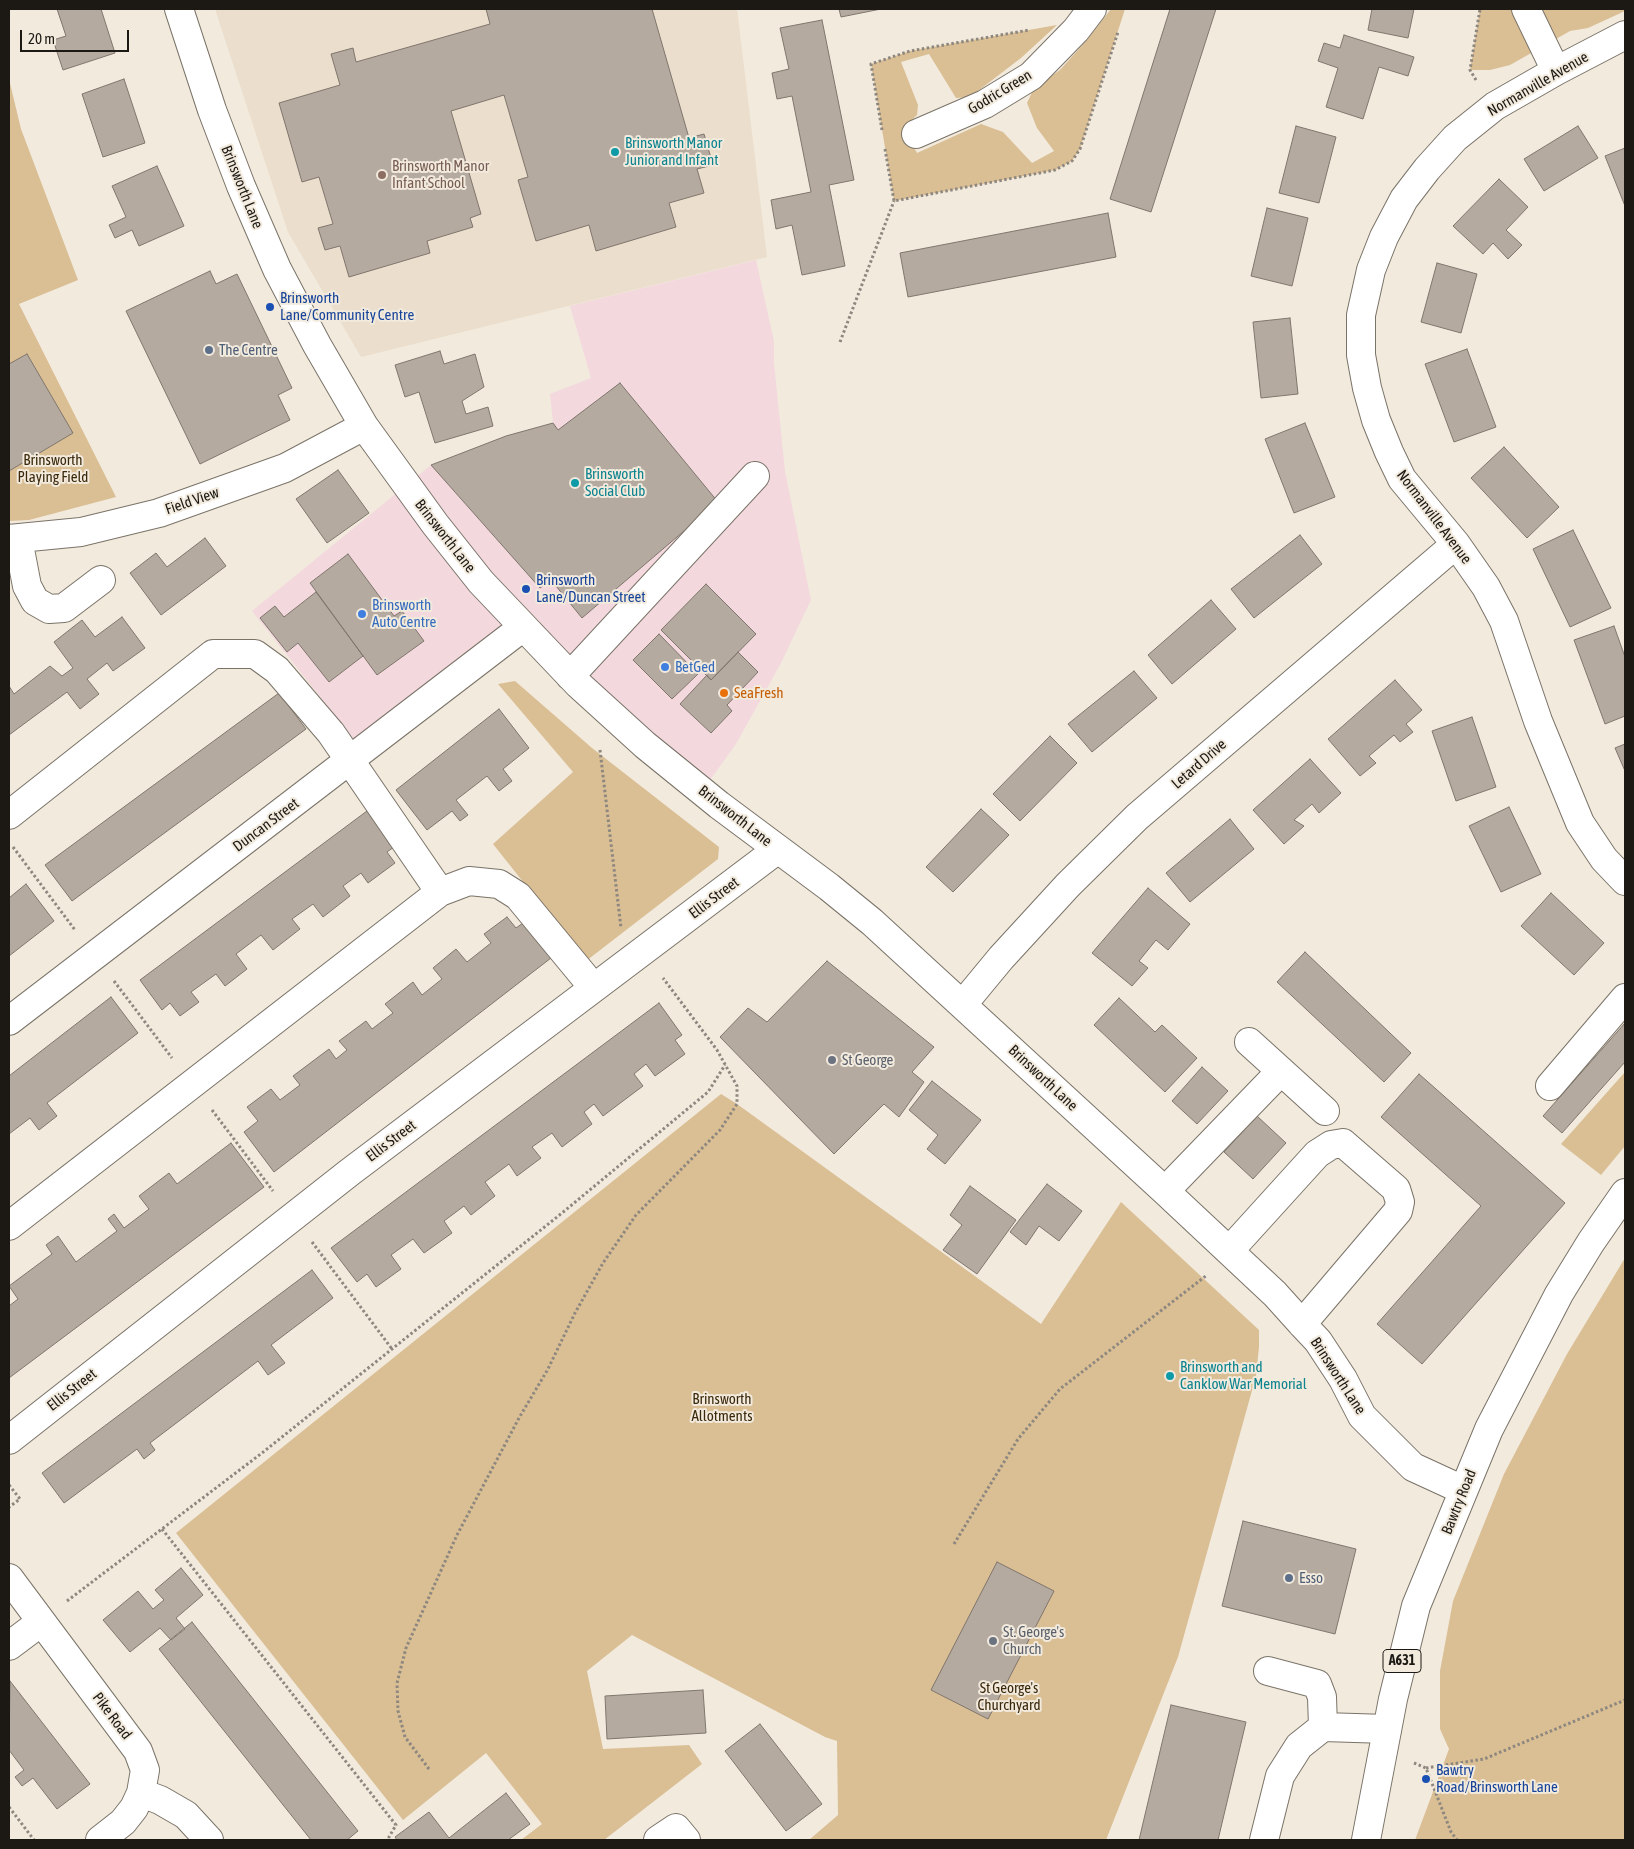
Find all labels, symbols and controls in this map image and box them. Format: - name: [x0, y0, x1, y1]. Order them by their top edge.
- scale bar: [22, 20, 131, 52]
- text: 20 m: [28, 30, 55, 47]
- street label: Normanville Avenue: [1484, 48, 1592, 120]
- street label: Godric Green: [965, 66, 1035, 118]
- place label: Brinsworth Manor Junior and Infant: [625, 134, 722, 169]
- street label: Brinsworth Lane: [217, 143, 267, 231]
- marker: Brinsworth Manor Junior and Infant: [609, 146, 621, 158]
- place label: Brinsworth Manor Infant School: [392, 157, 489, 192]
- marker: Brinsworth Manor Infant School: [376, 169, 388, 181]
- place label: Brinsworth Lane/Community Centre: [280, 289, 414, 324]
- marker: Brinsworth Lane/Community Centre: [264, 301, 276, 313]
- place label: The Centre: [219, 341, 278, 359]
- marker: The Centre: [203, 344, 215, 356]
- park label: Brinsworth Playing Field: [18, 451, 88, 486]
- place label: Brinsworth Social Club: [585, 465, 645, 500]
- street label: Normanville Avenue: [1393, 466, 1475, 568]
- marker: Brinsworth Social Club: [569, 477, 581, 489]
- street label: Field View: [163, 483, 221, 519]
- street label: Brinsworth Lane: [411, 496, 479, 576]
- place label: Brinsworth Lane/Duncan Street: [536, 571, 646, 606]
- marker: Brinsworth Lane/Duncan Street: [520, 583, 532, 595]
- place label: Brinsworth Auto Centre: [372, 596, 436, 631]
- marker: Brinsworth Auto Centre: [356, 608, 368, 620]
- place label: BetGed: [675, 658, 715, 676]
- marker: BetGed: [659, 661, 671, 673]
- place label: SeaFresh: [734, 684, 784, 702]
- marker: SeaFresh: [718, 687, 730, 699]
- street label: Letard Drive: [1168, 735, 1230, 793]
- street label: Brinsworth Lane: [695, 782, 775, 850]
- street label: Duncan Street: [230, 794, 302, 856]
- street label: Ellis Street: [685, 873, 743, 923]
- street label: Brinsworth Lane: [1005, 1041, 1081, 1115]
- place label: St George: [842, 1051, 893, 1069]
- marker: St George: [826, 1054, 838, 1066]
- street label: Ellis Street: [362, 1116, 420, 1166]
- street label: Brinsworth Lane: [1306, 1334, 1370, 1418]
- place label: Brinsworth and Canklow War Memorial: [1180, 1358, 1307, 1393]
- street label: Ellis Street: [44, 1365, 100, 1415]
- marker: Brinsworth and Canklow War Memorial: [1164, 1370, 1176, 1382]
- park label: Brinsworth Allotments: [691, 1390, 753, 1425]
- street label: Bawtry Road: [1438, 1467, 1480, 1537]
- place label: Esso: [1299, 1569, 1323, 1587]
- marker: Esso: [1283, 1572, 1295, 1584]
- place label: St. George's Church: [1003, 1623, 1064, 1658]
- marker: St. George's Church: [987, 1635, 999, 1647]
- road number: A631: [1383, 1650, 1421, 1672]
- park label: St George's Churchyard: [977, 1679, 1041, 1714]
- street label: Pike Road: [88, 1689, 136, 1743]
- place label: Bawtry Road/Brinsworth Lane: [1436, 1761, 1558, 1796]
- marker: Bawtry Road/Brinsworth Lane: [1420, 1773, 1432, 1785]

